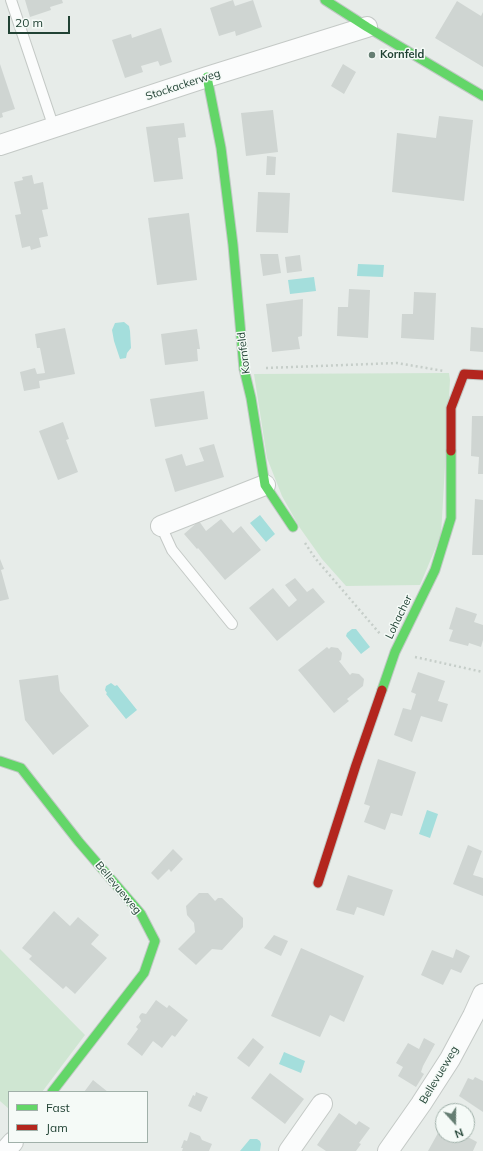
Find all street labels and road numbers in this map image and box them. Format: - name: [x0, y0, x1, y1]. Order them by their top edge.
- street label: Stockackerweg: [144, 67, 222, 103]
- street label: Kornfeld: [235, 331, 253, 375]
- street label: Lohacher: [383, 593, 415, 641]
- street label: Bellevueweg: [92, 859, 144, 917]
- street label: Bellevueweg: [417, 1044, 461, 1106]

